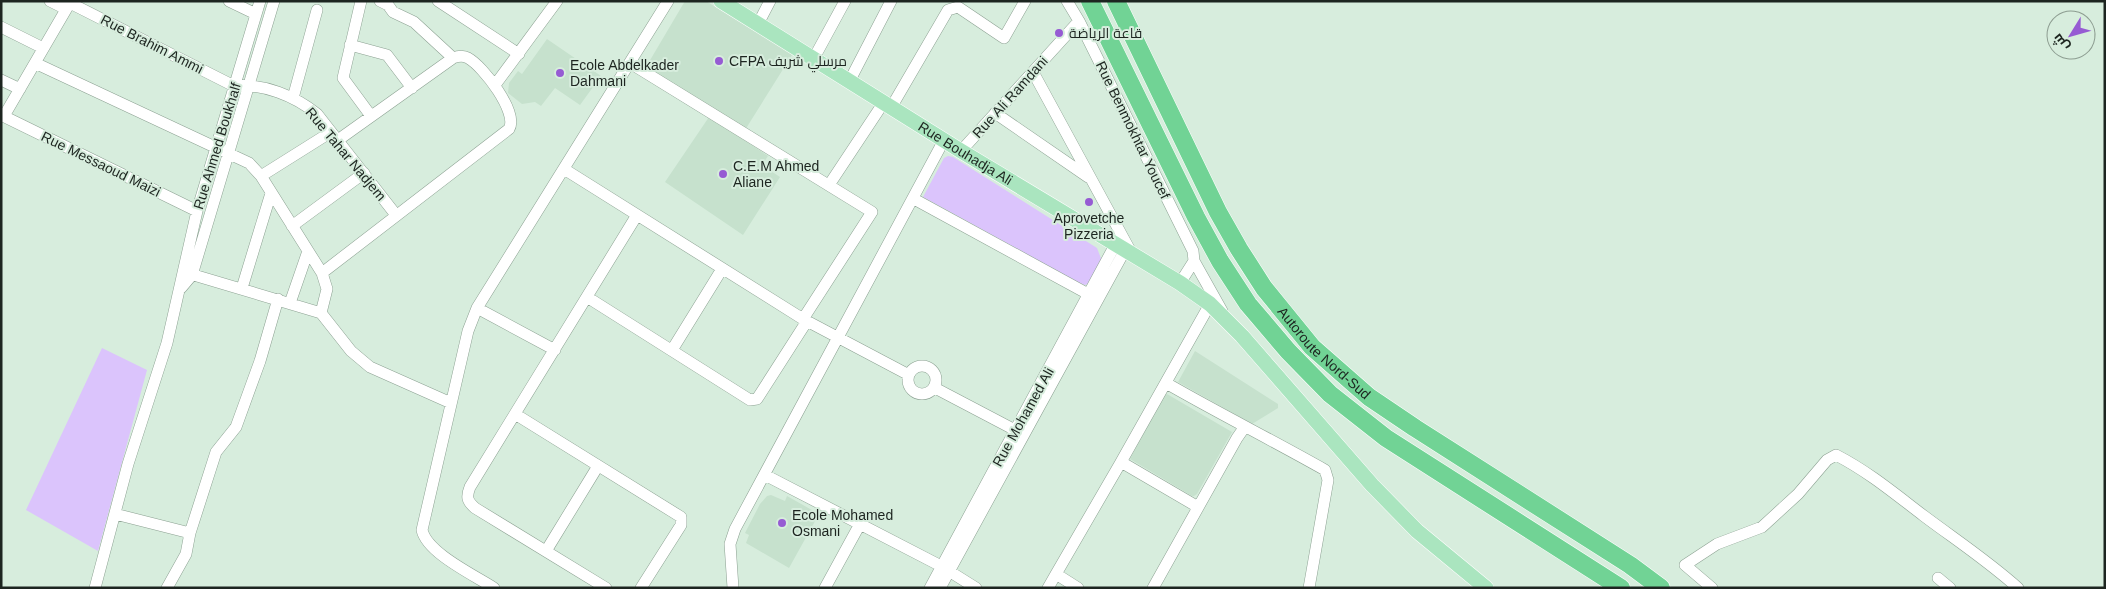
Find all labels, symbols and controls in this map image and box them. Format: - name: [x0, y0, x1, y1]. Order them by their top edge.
- north arrow: [2046, 10, 2096, 60]
- street label: Rue Brahim Ammi: [98, 11, 206, 77]
- place label: قاعة الرياضة: [1069, 25, 1142, 41]
- marker: قاعة الرياضة: [1053, 27, 1065, 39]
- text: ش: [2049, 30, 2073, 55]
- place label: CFPA مرسلي شريف: [729, 53, 847, 73]
- street label: Rue Ali Ramdani: [969, 53, 1051, 141]
- marker: CFPA مرسلي شريف: [713, 55, 725, 67]
- place label: Ecole Abdelkader Dahmani: [570, 57, 679, 89]
- street label: Rue Benmokhtar Youcef: [1093, 59, 1173, 201]
- marker: Ecole Abdelkader Dahmani: [554, 67, 566, 79]
- street label: Rue Ahmed Boukhalf: [190, 81, 244, 211]
- street label: Rue Tahar Nadjem: [302, 104, 390, 204]
- street label: Rue Bouhadja Ali: [915, 118, 1015, 188]
- street label: Rue Messaoud Maizi: [39, 128, 163, 200]
- place label: C.E.M Ahmed Aliane: [733, 158, 819, 190]
- marker: C.E.M Ahmed Aliane: [717, 168, 729, 180]
- marker: Aprovetche Pizzeria: [1083, 196, 1095, 208]
- place label: Aprovetche Pizzeria: [1054, 210, 1125, 242]
- street label: Autoroute Nord-Sud: [1274, 303, 1374, 403]
- street label: Rue Mohamed Ali: [989, 365, 1057, 469]
- place label: Ecole Mohamed Osmani: [792, 507, 893, 539]
- marker: Ecole Mohamed Osmani: [776, 517, 788, 529]

